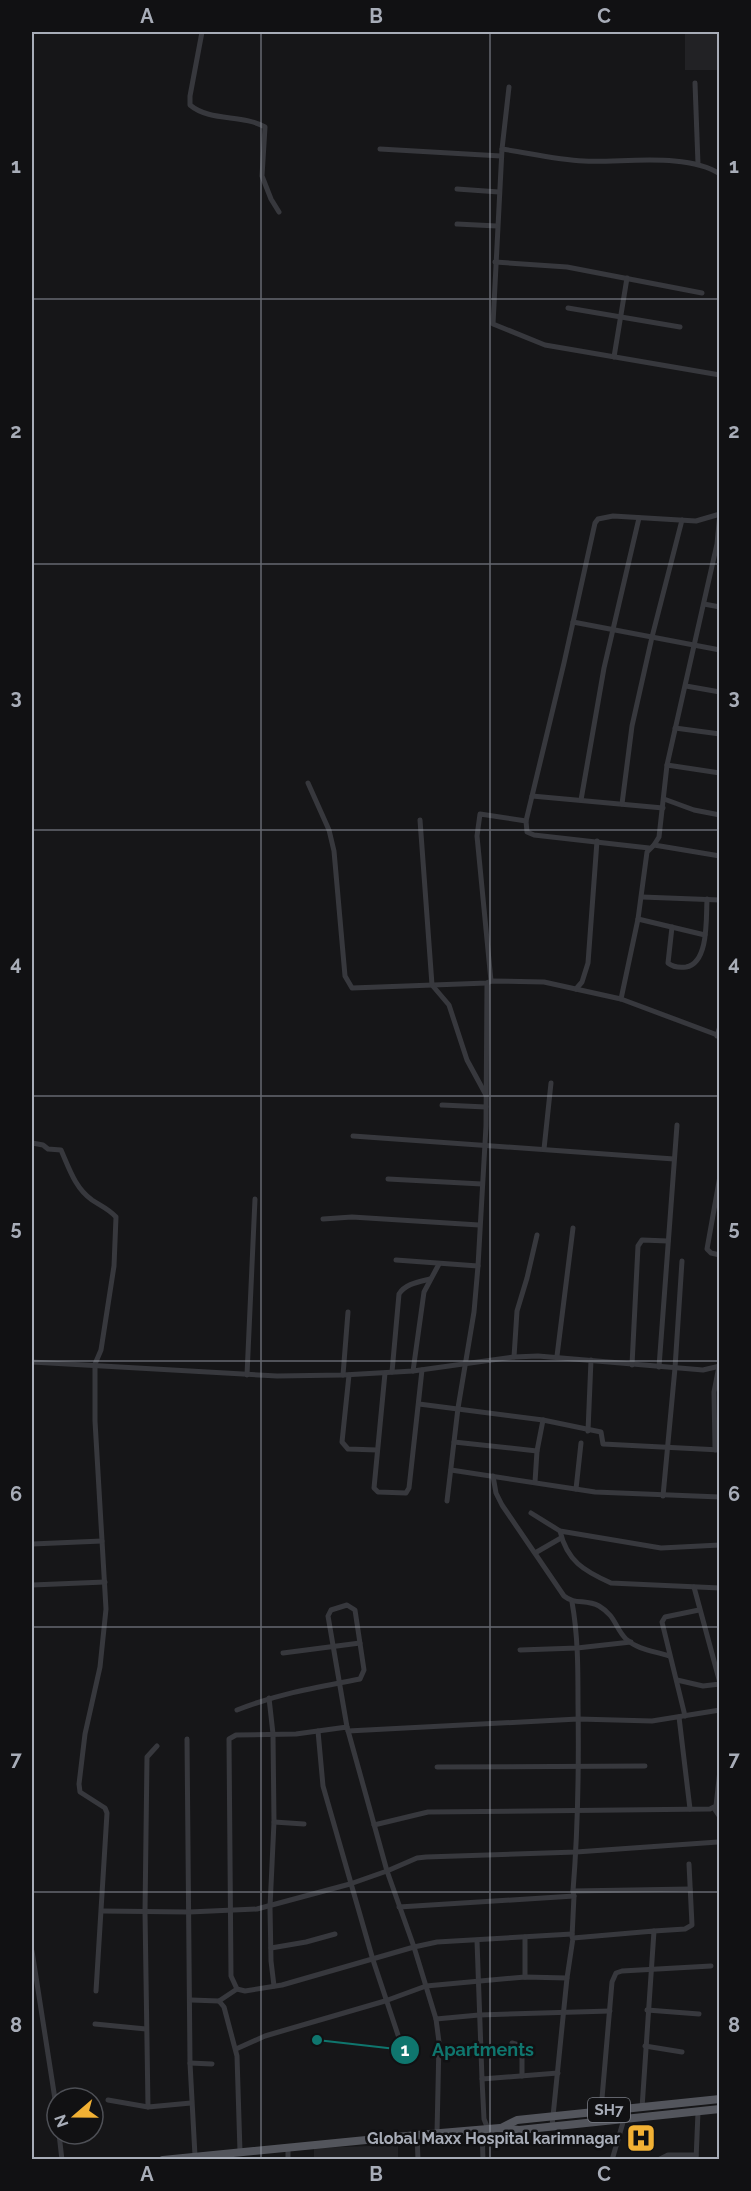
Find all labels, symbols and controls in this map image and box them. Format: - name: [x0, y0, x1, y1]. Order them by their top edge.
- text: A: [140, 4, 154, 28]
- text: B: [369, 4, 383, 28]
- text: C: [597, 4, 611, 28]
- text: 1: [11, 154, 21, 178]
- text: 1: [729, 154, 739, 178]
- text: 2: [10, 419, 22, 443]
- text: 2: [728, 419, 740, 443]
- text: 3: [10, 685, 22, 709]
- text: 3: [728, 685, 740, 709]
- text: 4: [10, 951, 22, 975]
- text: 4: [728, 951, 740, 975]
- text: 5: [10, 1216, 22, 1240]
- text: 5: [728, 1216, 740, 1240]
- text: 6: [10, 1482, 22, 1506]
- text: 6: [728, 1482, 740, 1506]
- text: 7: [10, 1747, 22, 1771]
- text: 7: [728, 1747, 740, 1771]
- text: 8: [10, 2013, 22, 2037]
- text: 8: [728, 2013, 740, 2037]
- callout: Apartments: [390, 2032, 546, 2068]
- text: 1: [401, 2039, 410, 2060]
- text: Apartments: [432, 2039, 534, 2060]
- north arrow: [45, 2086, 105, 2146]
- road number: SH7: [588, 2098, 630, 2122]
- text: N: [50, 2112, 72, 2130]
- hospital icon: Global Maxx Hospital karimnagar: [625, 2122, 657, 2154]
- place label: Global Maxx Hospital karimnagar: [367, 2129, 620, 2148]
- text: A: [140, 2162, 154, 2186]
- text: B: [369, 2162, 383, 2186]
- text: C: [597, 2162, 611, 2186]

